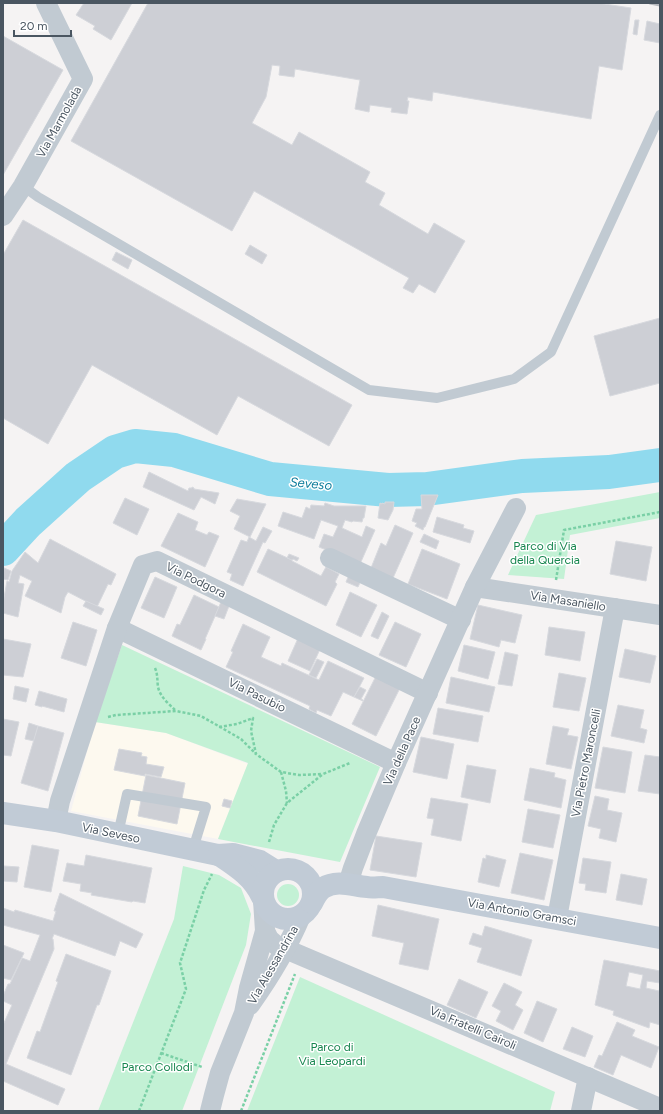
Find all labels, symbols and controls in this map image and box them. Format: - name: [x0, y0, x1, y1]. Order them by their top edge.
- scale bar: [14, 12, 71, 38]
- text: 20 m: [20, 19, 48, 33]
- street label: Via Marmolada: [34, 84, 84, 160]
- water label: Seveso: [289, 474, 333, 493]
- park label: Parco di Via della Quercia: [510, 539, 580, 567]
- street label: Via Podgora: [164, 559, 228, 601]
- street label: Via Masaniello: [529, 588, 607, 614]
- street label: Via Pasubio: [226, 675, 288, 715]
- street label: Via Pietro Maroncelli: [569, 708, 603, 818]
- street label: Via della Pace: [381, 714, 424, 788]
- street label: Via Seveso: [81, 820, 141, 846]
- street label: Via Antonio Gramsci: [466, 896, 578, 928]
- street label: Via Alessandrina: [245, 923, 301, 1007]
- street label: Via Fratelli Cairoli: [428, 1003, 518, 1053]
- park label: Parco di Via Leopardi: [298, 1040, 366, 1068]
- park label: Parco Collodi: [121, 1060, 193, 1074]

